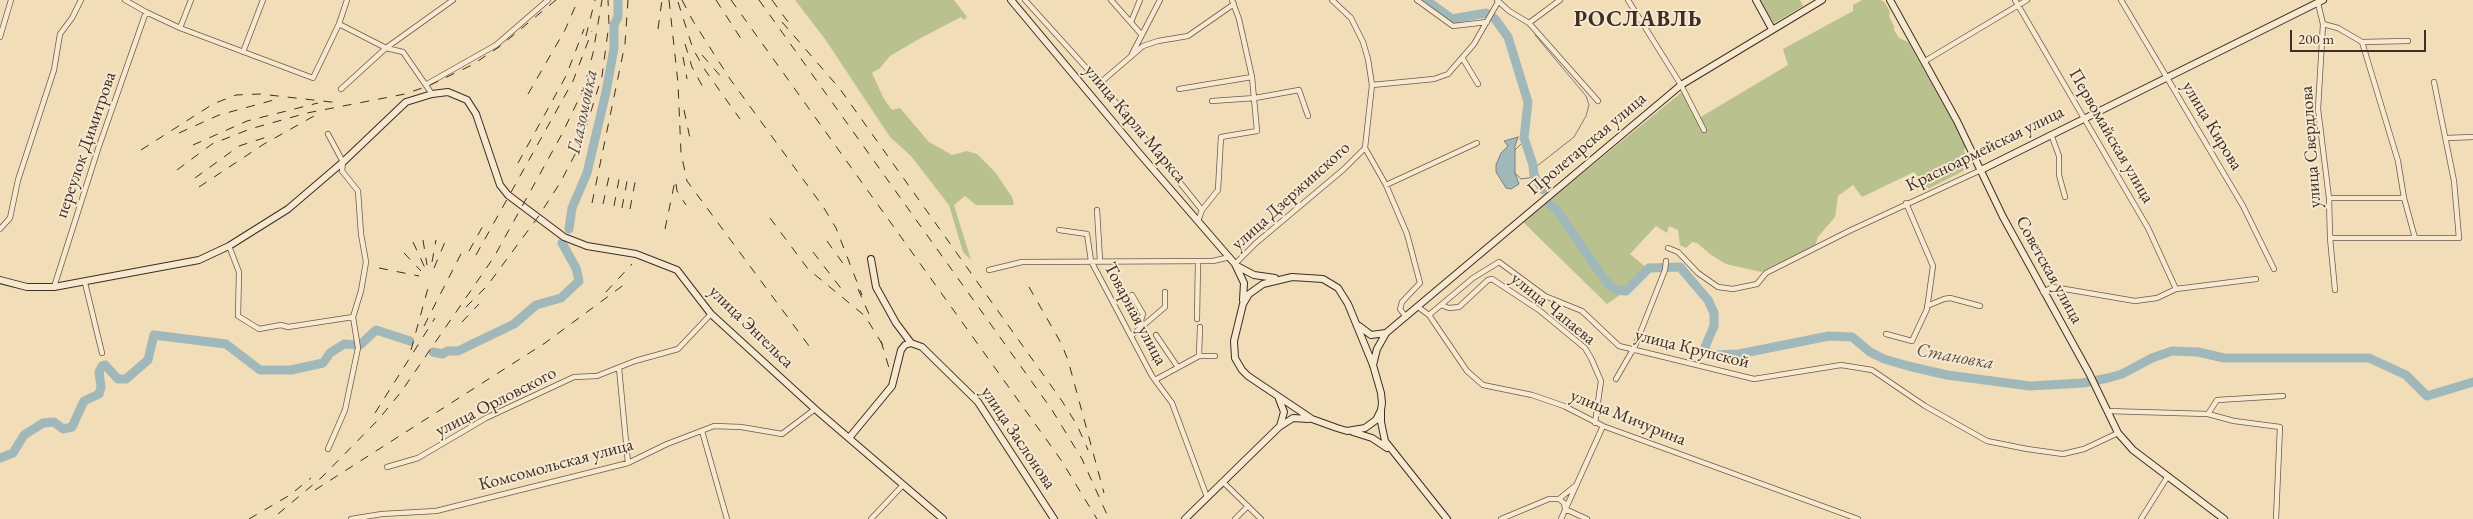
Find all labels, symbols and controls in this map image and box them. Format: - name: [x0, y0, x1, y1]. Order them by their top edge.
- district label: РОСЛАВЛЬ: [1573, 7, 1703, 33]
- scale bar: [2293, 20, 2429, 52]
- text: 200 m: [2298, 29, 2334, 48]
- street label: улица Карла Маркса: [1079, 60, 1191, 188]
- street label: Первомайская улица: [2064, 65, 2158, 207]
- water label: Глазомойка: [563, 67, 603, 157]
- street label: переулок Димитрова: [51, 69, 121, 221]
- street label: улица Кирова: [2177, 78, 2247, 174]
- street label: улица Свердлова: [2296, 85, 2326, 209]
- street label: Пролетарская улица: [1523, 88, 1651, 200]
- street label: Красноармейская улица: [1902, 101, 2068, 197]
- street label: улица Дзержинского: [1227, 137, 1355, 255]
- street label: Советская улица: [2010, 212, 2088, 328]
- street label: Товарная улица: [1099, 259, 1171, 369]
- street label: улица Чапаева: [1506, 268, 1600, 350]
- street label: улица Энгельса: [704, 281, 798, 373]
- street label: улица Крупской: [1633, 324, 1751, 374]
- water label: Становка: [1914, 339, 1996, 375]
- street label: улица Орловского: [432, 362, 560, 442]
- street label: улица Заслонова: [976, 382, 1060, 494]
- street label: улица Мичурина: [1567, 385, 1689, 451]
- street label: Комсомольская улица: [476, 434, 636, 496]

